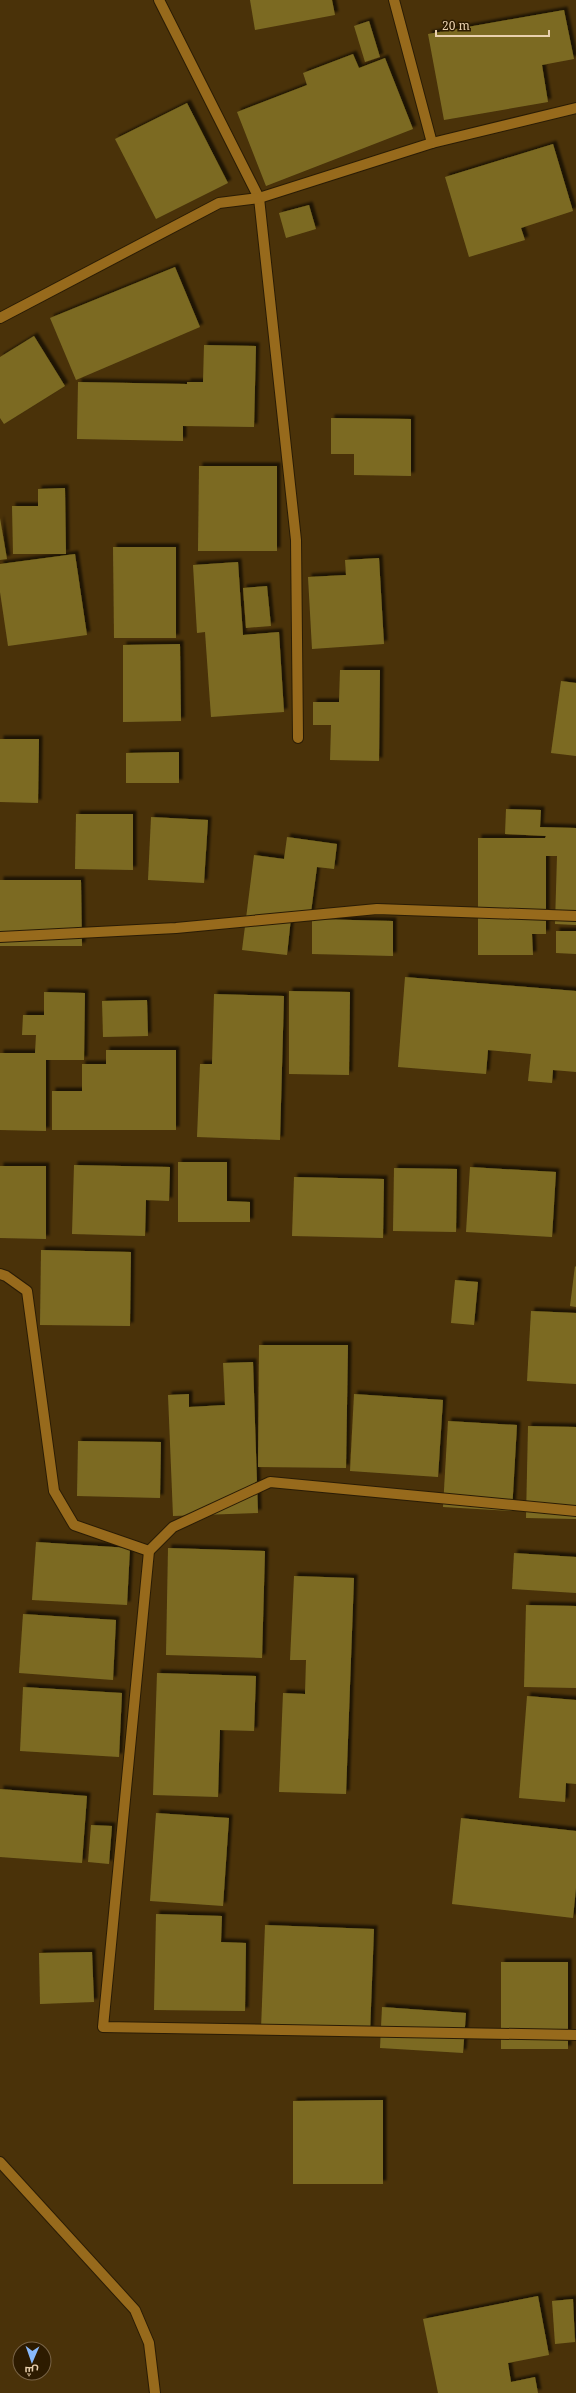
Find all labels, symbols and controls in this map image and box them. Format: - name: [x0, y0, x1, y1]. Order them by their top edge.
- scale bar: [436, 12, 549, 38]
- text: 20 m: [442, 17, 470, 34]
- north arrow: [12, 2341, 52, 2381]
- text: ش: [24, 2364, 39, 2379]

